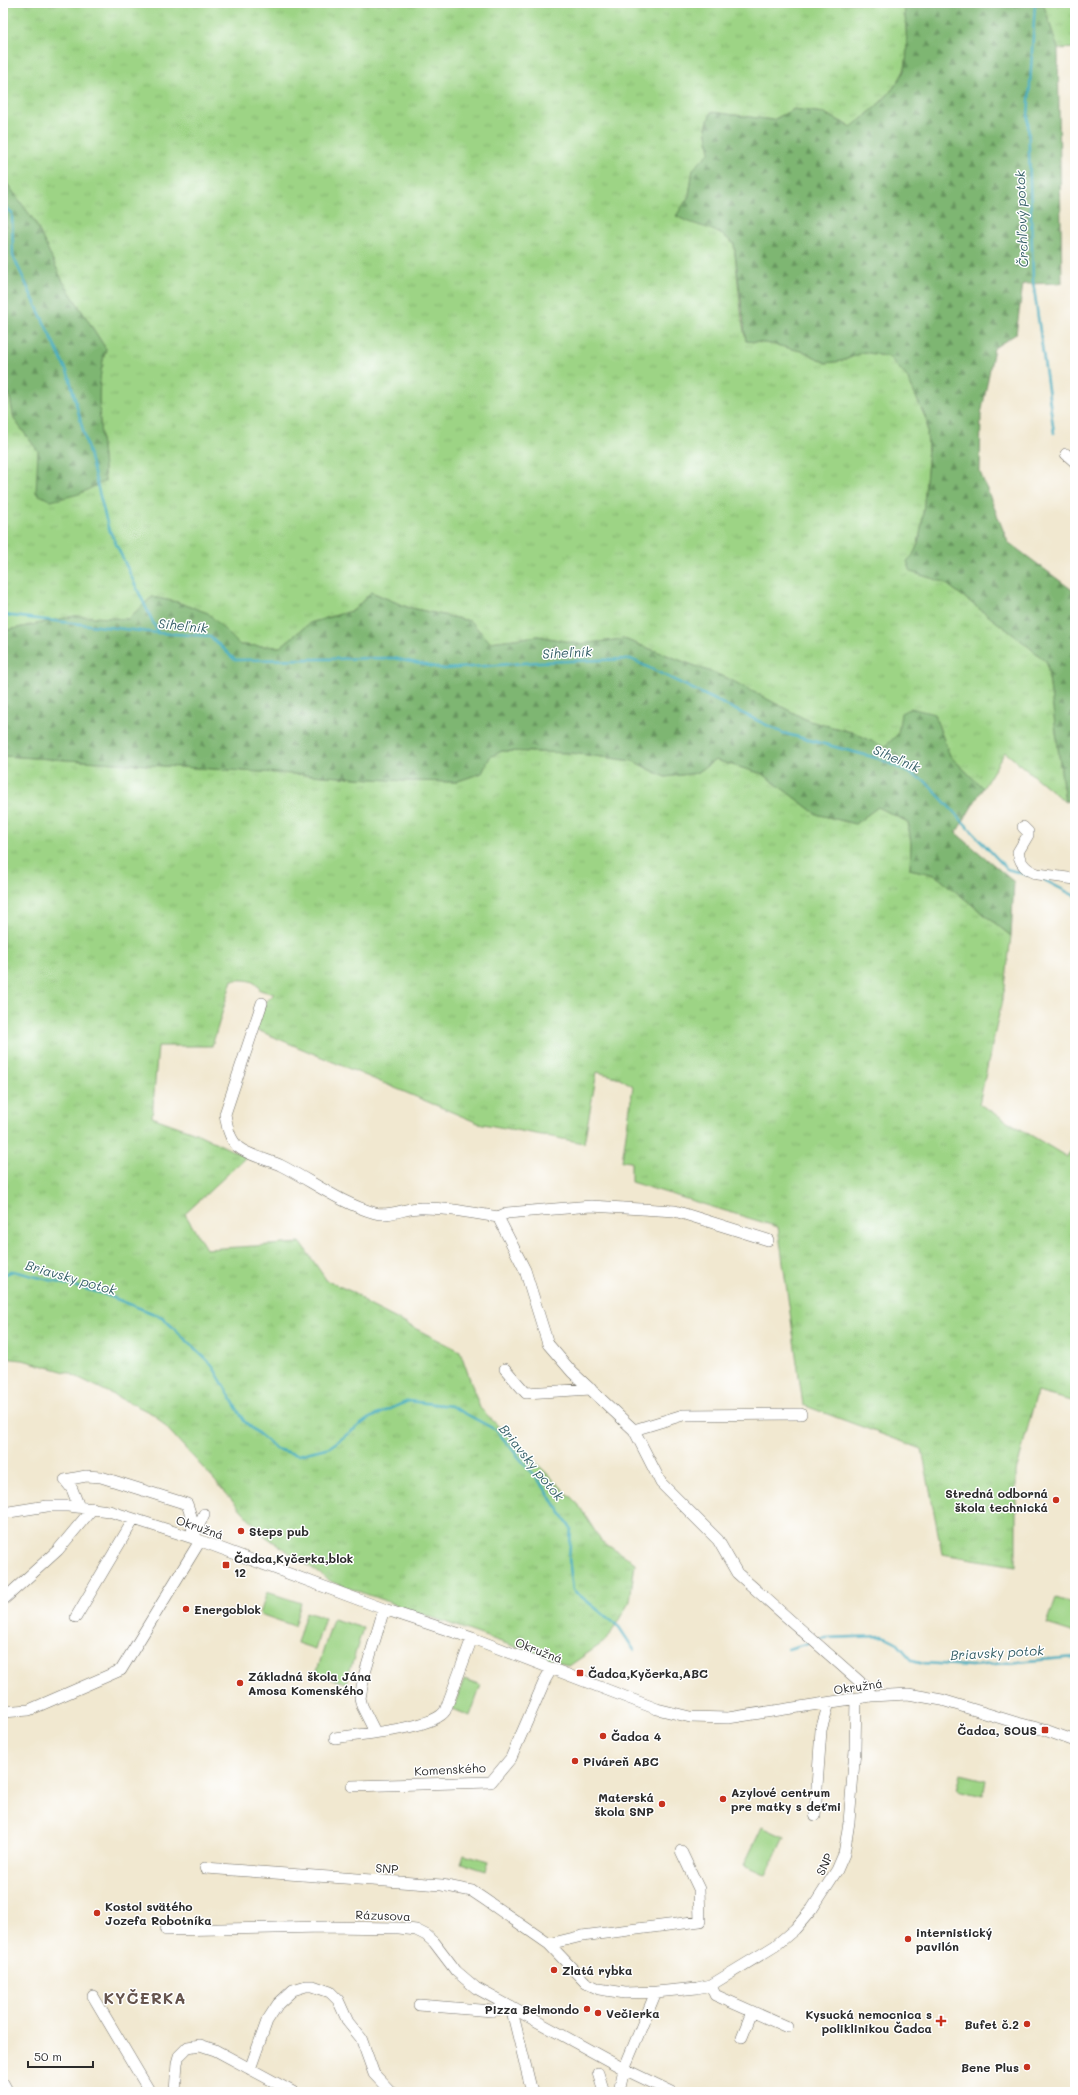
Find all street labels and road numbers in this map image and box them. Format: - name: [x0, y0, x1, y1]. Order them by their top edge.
- street label: Okružná: [174, 1511, 226, 1543]
- street label: Okružná: [513, 1634, 565, 1666]
- street label: Okružná: [832, 1675, 884, 1697]
- street label: Komenského: [414, 1759, 486, 1779]
- street label: SNP: [812, 1850, 836, 1878]
- street label: SNP: [375, 1859, 399, 1877]
- street label: Rázusova: [355, 1906, 411, 1924]

